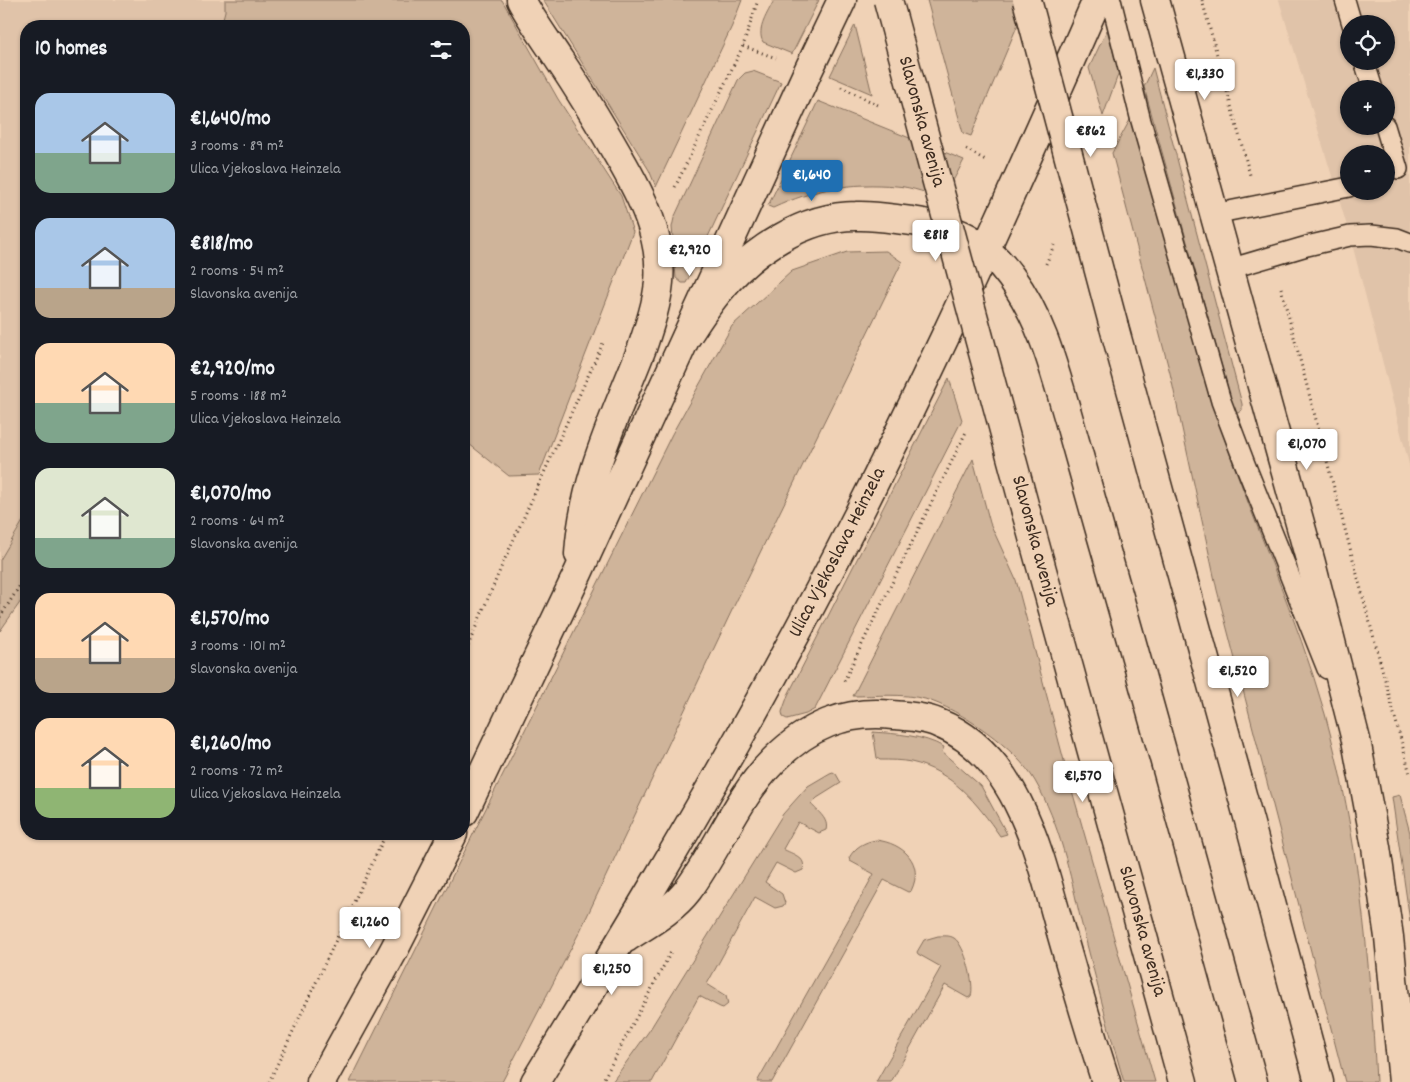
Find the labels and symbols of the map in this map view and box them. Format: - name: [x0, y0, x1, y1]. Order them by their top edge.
- street label: Slavonska avenija: [890, 53, 952, 191]
- pin: €1,330: [1164, 58, 1246, 101]
- pin: €862: [1061, 116, 1121, 158]
- pin: €1,640: [771, 160, 853, 202]
- pin: €818: [906, 220, 966, 262]
- pin: €2,920: [649, 234, 731, 277]
- pin: €1,070: [1266, 428, 1348, 471]
- street label: Ulica Vjekoslava Heinzela: [782, 462, 894, 643]
- street label: Slavonska avenija: [1003, 473, 1065, 610]
- pin: €1,520: [1197, 656, 1279, 698]
- pin: €1,570: [1042, 760, 1124, 803]
- street label: Slavonska avenija: [1110, 863, 1173, 1000]
- pin: €1,260: [329, 906, 411, 949]
- pin: €1,250: [571, 954, 653, 996]

